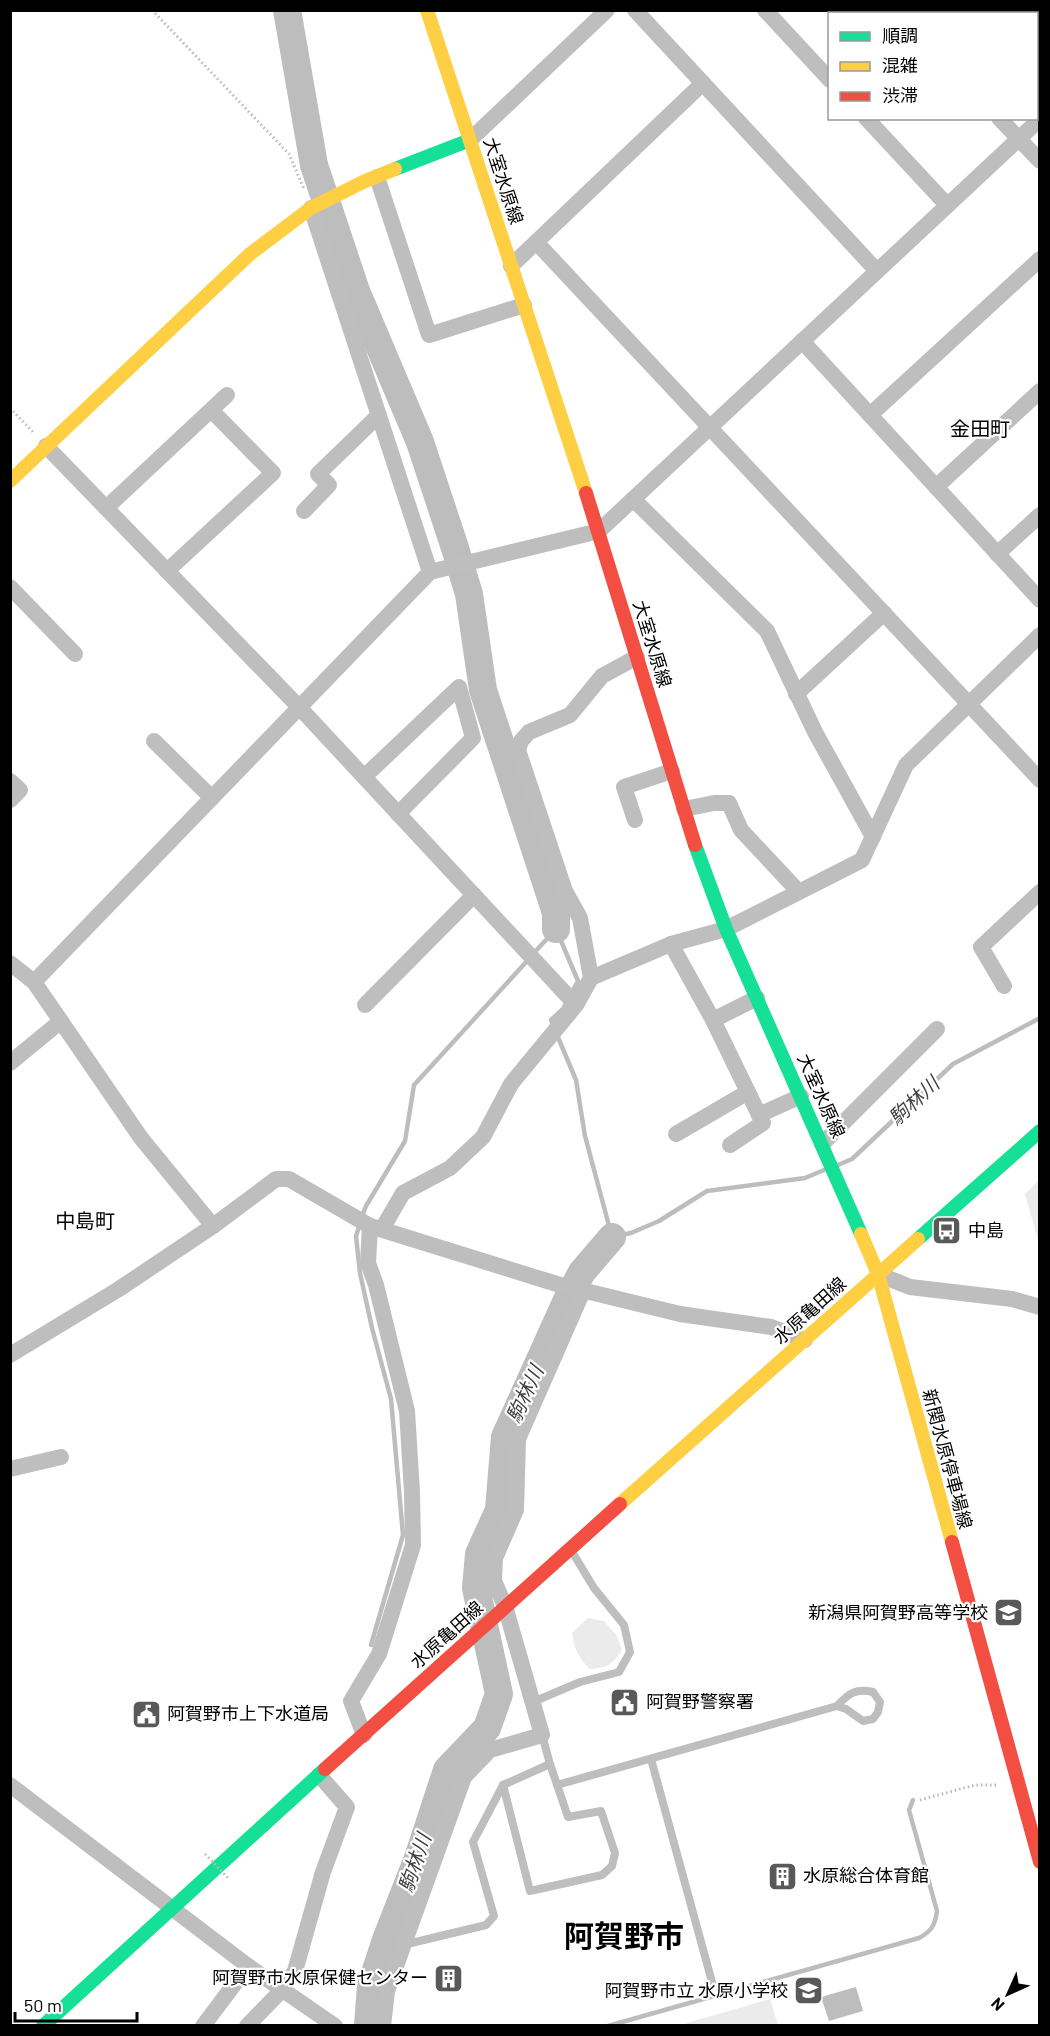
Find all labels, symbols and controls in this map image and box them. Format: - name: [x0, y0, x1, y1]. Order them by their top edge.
- legend: [828, 12, 1038, 120]
- text: 順調: [882, 24, 918, 46]
- text: 混雑: [882, 54, 918, 76]
- text: 渋滞: [882, 84, 918, 106]
- street label: 大室水原線: [480, 134, 528, 227]
- district label: 金田町: [950, 416, 1010, 440]
- street label: 大室水原線: [629, 597, 677, 690]
- street label: 大室水原線: [794, 1050, 850, 1141]
- water label: 駒林川: [883, 1070, 945, 1130]
- district label: 中島町: [55, 1208, 115, 1232]
- bus stop icon: 中島: [931, 1215, 963, 1247]
- place label: 中島: [968, 1219, 1004, 1241]
- street label: 水原亀田線: [769, 1272, 850, 1349]
- water label: 駒林川: [501, 1360, 548, 1426]
- street label: 新関水原停車場線: [919, 1386, 977, 1531]
- street label: 水原亀田線: [406, 1596, 487, 1673]
- school or university icon: 新潟県阿賀野高等学校: [993, 1597, 1025, 1629]
- place label: 新潟県阿賀野高等学校: [808, 1601, 988, 1623]
- public building icon: 阿賀野警察署: [609, 1686, 641, 1718]
- place label: 阿賀野警察署: [646, 1690, 754, 1712]
- public building icon: 阿賀野市上下水道局: [130, 1698, 162, 1730]
- place label: 阿賀野市上下水道局: [167, 1702, 329, 1724]
- water label: 駒林川: [393, 1829, 436, 1895]
- building icon: 水原総合体育館: [766, 1860, 798, 1892]
- place label: 水原総合体育館: [803, 1864, 929, 1886]
- district label: 阿賀野市: [564, 1917, 684, 1953]
- building icon: 阿賀野市水原保健センター: [433, 1962, 465, 1994]
- north arrow: [978, 1964, 1038, 2024]
- place label: 阿賀野市水原保健センター: [212, 1966, 428, 1988]
- school or university icon: 阿賀野市立 水原小学校: [793, 1975, 825, 2007]
- place label: 阿賀野市立 水原小学校: [604, 1979, 788, 2001]
- scale bar: [15, 1985, 136, 2023]
- text: 50 m: [24, 1994, 62, 2016]
- text: N: [987, 1994, 1008, 2015]

